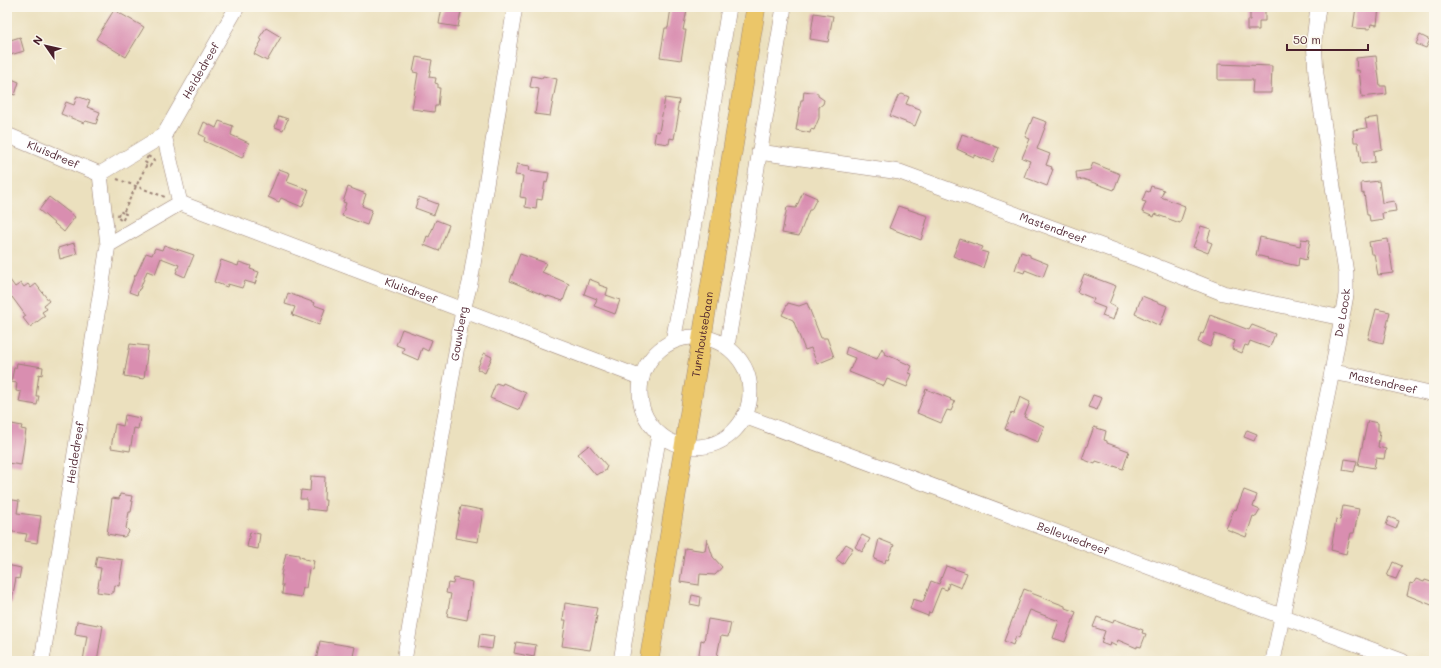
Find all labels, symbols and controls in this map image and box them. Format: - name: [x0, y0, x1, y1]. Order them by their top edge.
- north arrow: [26, 26, 66, 66]
- scale bar: [1287, 26, 1368, 52]
- text: 50 m: [1293, 31, 1321, 47]
- text: N: [29, 32, 46, 48]
- street label: Heidedreef: [178, 39, 223, 101]
- street label: Kluisdreef: [25, 136, 82, 172]
- street label: Mastendreef: [1018, 209, 1089, 247]
- street label: Kluisdreef: [383, 273, 440, 307]
- street label: De Loock: [1330, 289, 1353, 338]
- street label: Turnhoutsebaan: [688, 290, 716, 378]
- street label: Gouwberg: [447, 305, 471, 362]
- street label: Mastendreef: [1348, 367, 1419, 397]
- street label: Heidedreef: [62, 420, 87, 484]
- street label: Bellevuedreef: [1035, 518, 1112, 558]

